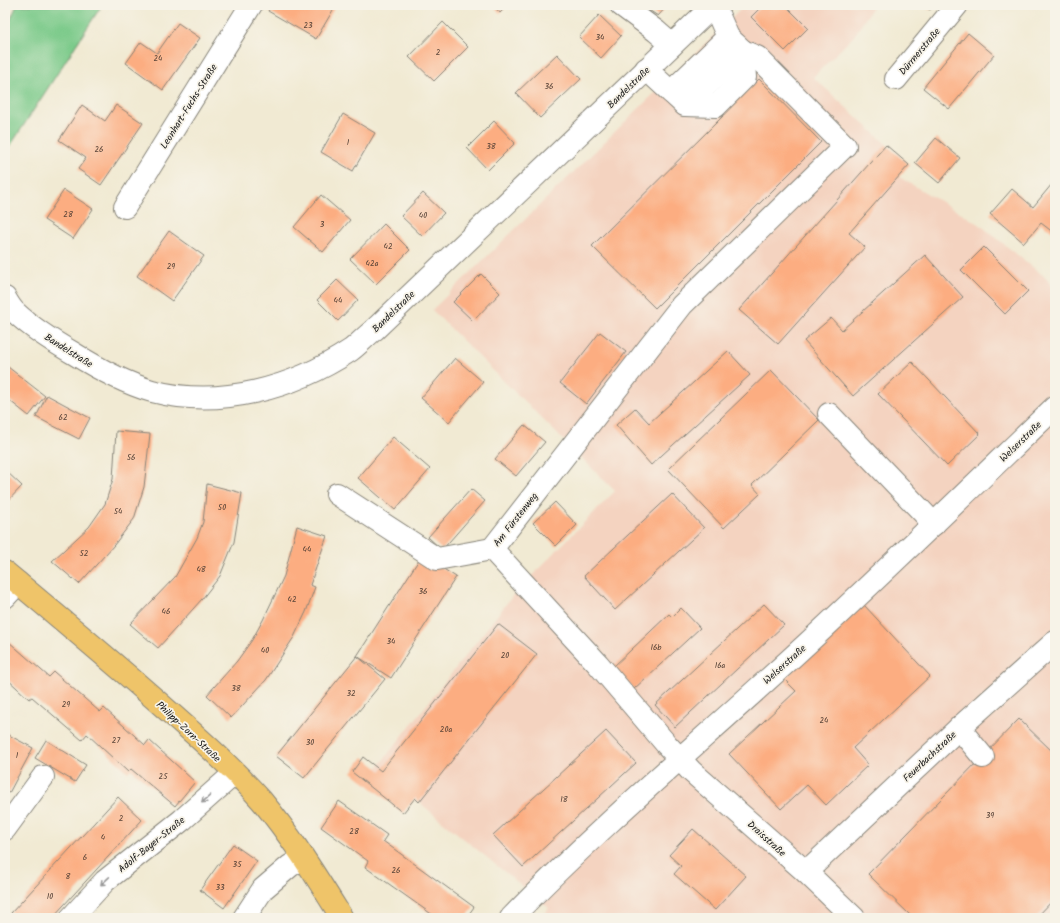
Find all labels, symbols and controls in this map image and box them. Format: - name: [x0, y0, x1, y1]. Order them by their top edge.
- house number: 23: [303, 19, 313, 32]
- street label: Dürrnerstraße: [895, 24, 945, 79]
- house number: 34: [596, 31, 605, 44]
- house number: 2: [436, 46, 441, 59]
- house number: 24: [153, 52, 163, 65]
- street label: Leonhart-Fuchs-Straße: [156, 60, 222, 152]
- street label: Bandelstraße: [603, 63, 654, 113]
- house number: 36: [544, 80, 554, 93]
- house number: 1: [347, 136, 350, 149]
- house number: 38: [486, 140, 496, 153]
- house number: 26: [94, 143, 104, 156]
- house number: 28: [63, 208, 73, 221]
- house number: 40: [419, 209, 427, 222]
- house number: 3: [320, 218, 325, 231]
- house number: 42: [383, 240, 393, 253]
- house number: 42a: [366, 257, 379, 270]
- house number: 29: [167, 260, 175, 273]
- street label: Bandelstraße: [368, 287, 419, 337]
- house number: 44: [334, 294, 343, 307]
- street label: Bandelstraße: [41, 330, 96, 372]
- house number: 62: [58, 411, 68, 424]
- street label: Welserstraße: [996, 417, 1046, 466]
- house number: 56: [127, 451, 135, 464]
- street label: Am Fürstenweg: [489, 489, 542, 550]
- house number: 50: [218, 501, 226, 514]
- house number: 54: [114, 505, 123, 518]
- house number: 44: [303, 543, 312, 556]
- house number: 52: [80, 547, 89, 560]
- house number: 48: [196, 563, 206, 576]
- house number: 36: [418, 585, 428, 598]
- house number: 42: [287, 593, 297, 606]
- house number: 46: [162, 605, 170, 618]
- house number: 34: [387, 635, 396, 648]
- house number: 16b: [650, 641, 662, 654]
- street label: Welserstraße: [760, 641, 810, 689]
- house number: 40: [261, 644, 269, 657]
- house number: 20: [501, 649, 509, 662]
- house number: 16a: [715, 659, 726, 672]
- house number: 38: [231, 682, 241, 695]
- house number: 32: [346, 687, 356, 700]
- street label: Philipp-Zorn-Straße: [152, 697, 225, 766]
- house number: 29: [62, 698, 70, 711]
- house number: 24: [819, 714, 829, 727]
- house number: 20a: [440, 723, 452, 736]
- street label: Feuerbachstraße: [899, 727, 961, 786]
- house number: 27: [112, 734, 120, 747]
- house number: 30: [306, 736, 314, 749]
- house number: 1: [16, 749, 19, 762]
- house number: 25: [159, 770, 168, 783]
- house number: 18: [560, 793, 568, 806]
- one-way arrow: [201, 794, 211, 803]
- house number: 39: [986, 809, 994, 822]
- street label: Adolf-Bayer-Straße: [115, 812, 189, 877]
- house number: 2: [119, 812, 124, 825]
- street label: Draisstraße: [743, 817, 790, 861]
- house number: 28: [349, 825, 359, 838]
- house number: 4: [101, 831, 106, 844]
- house number: 6: [83, 851, 87, 864]
- house number: 35: [233, 858, 242, 871]
- house number: 26: [391, 864, 401, 877]
- house number: 8: [66, 870, 71, 883]
- one-way arrow: [100, 877, 111, 886]
- house number: 33: [215, 881, 225, 894]
- house number: 10: [47, 890, 53, 903]

